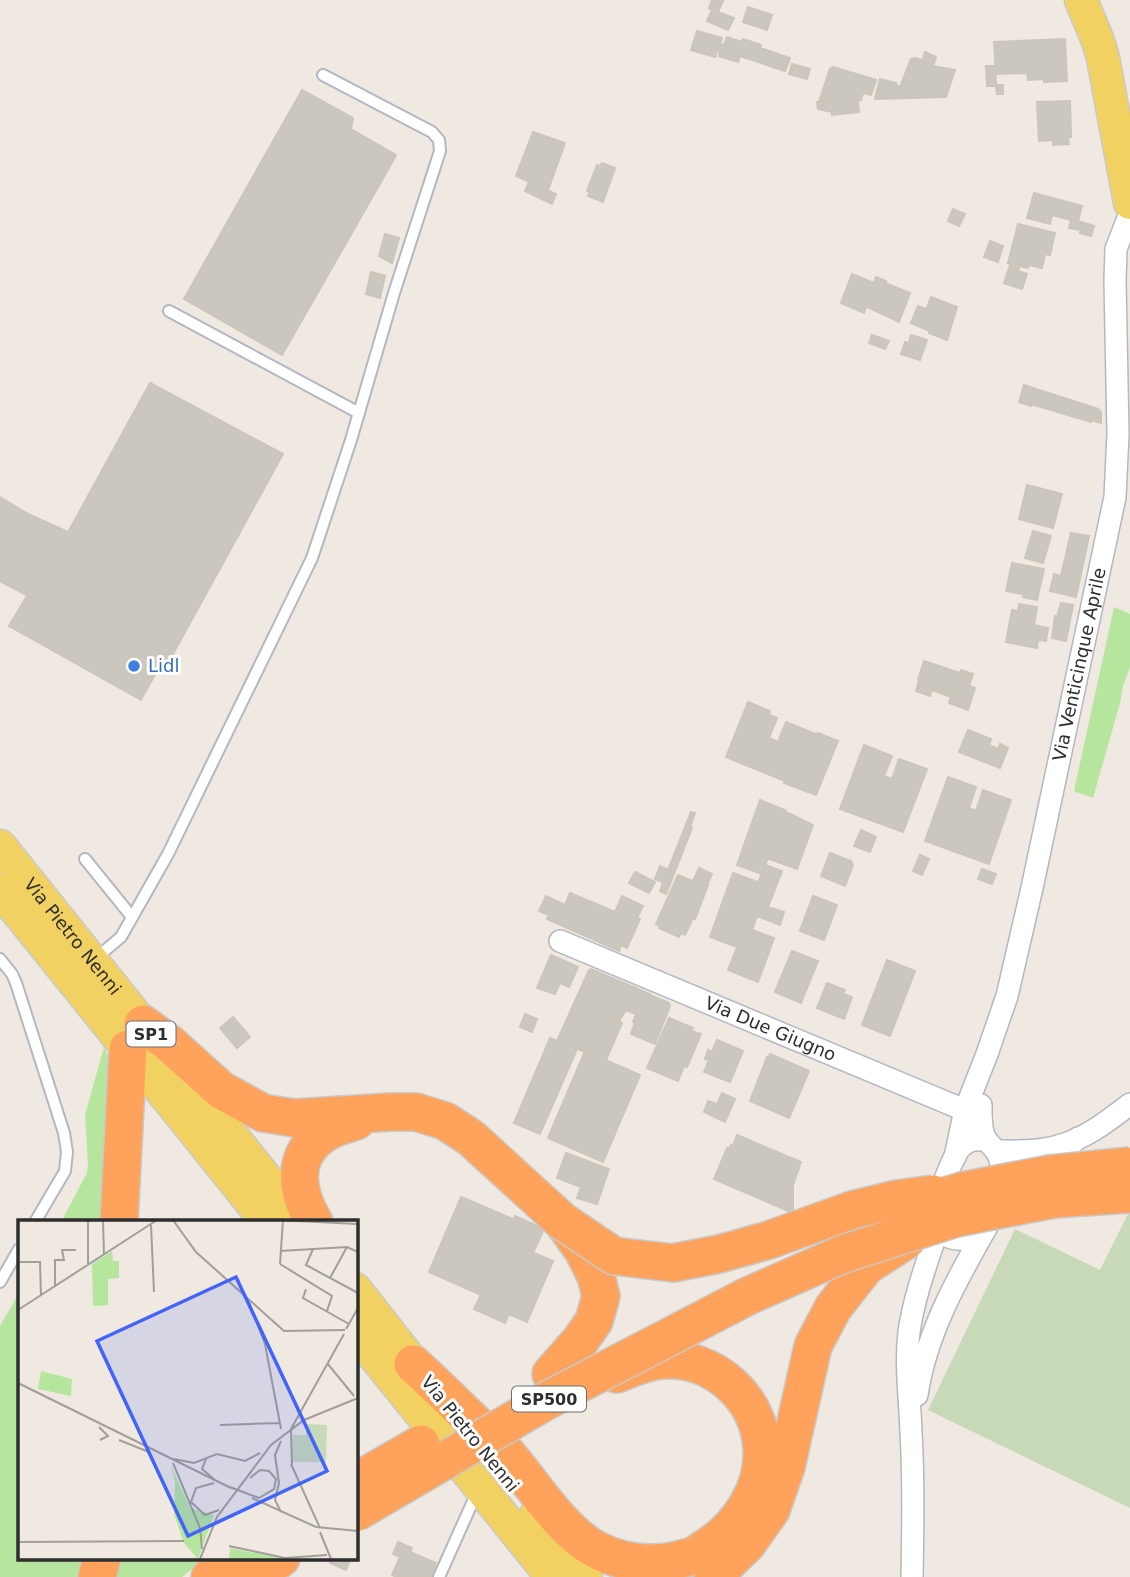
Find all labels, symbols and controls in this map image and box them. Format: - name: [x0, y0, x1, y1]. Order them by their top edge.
- street label: Via Venticinque Aprile: [1048, 566, 1110, 763]
- place label: Lidl: [148, 655, 179, 676]
- marker: Lidl: [126, 658, 142, 674]
- street label: Via Pietro Nenni: [20, 874, 126, 999]
- street label: Via Due Giugno: [702, 992, 839, 1065]
- road number: SP1: [127, 1022, 176, 1046]
- inset map: [18, 1220, 357, 1560]
- street label: Via Pietro Nenni: [417, 1371, 524, 1496]
- road number: SP500: [512, 1386, 586, 1412]

